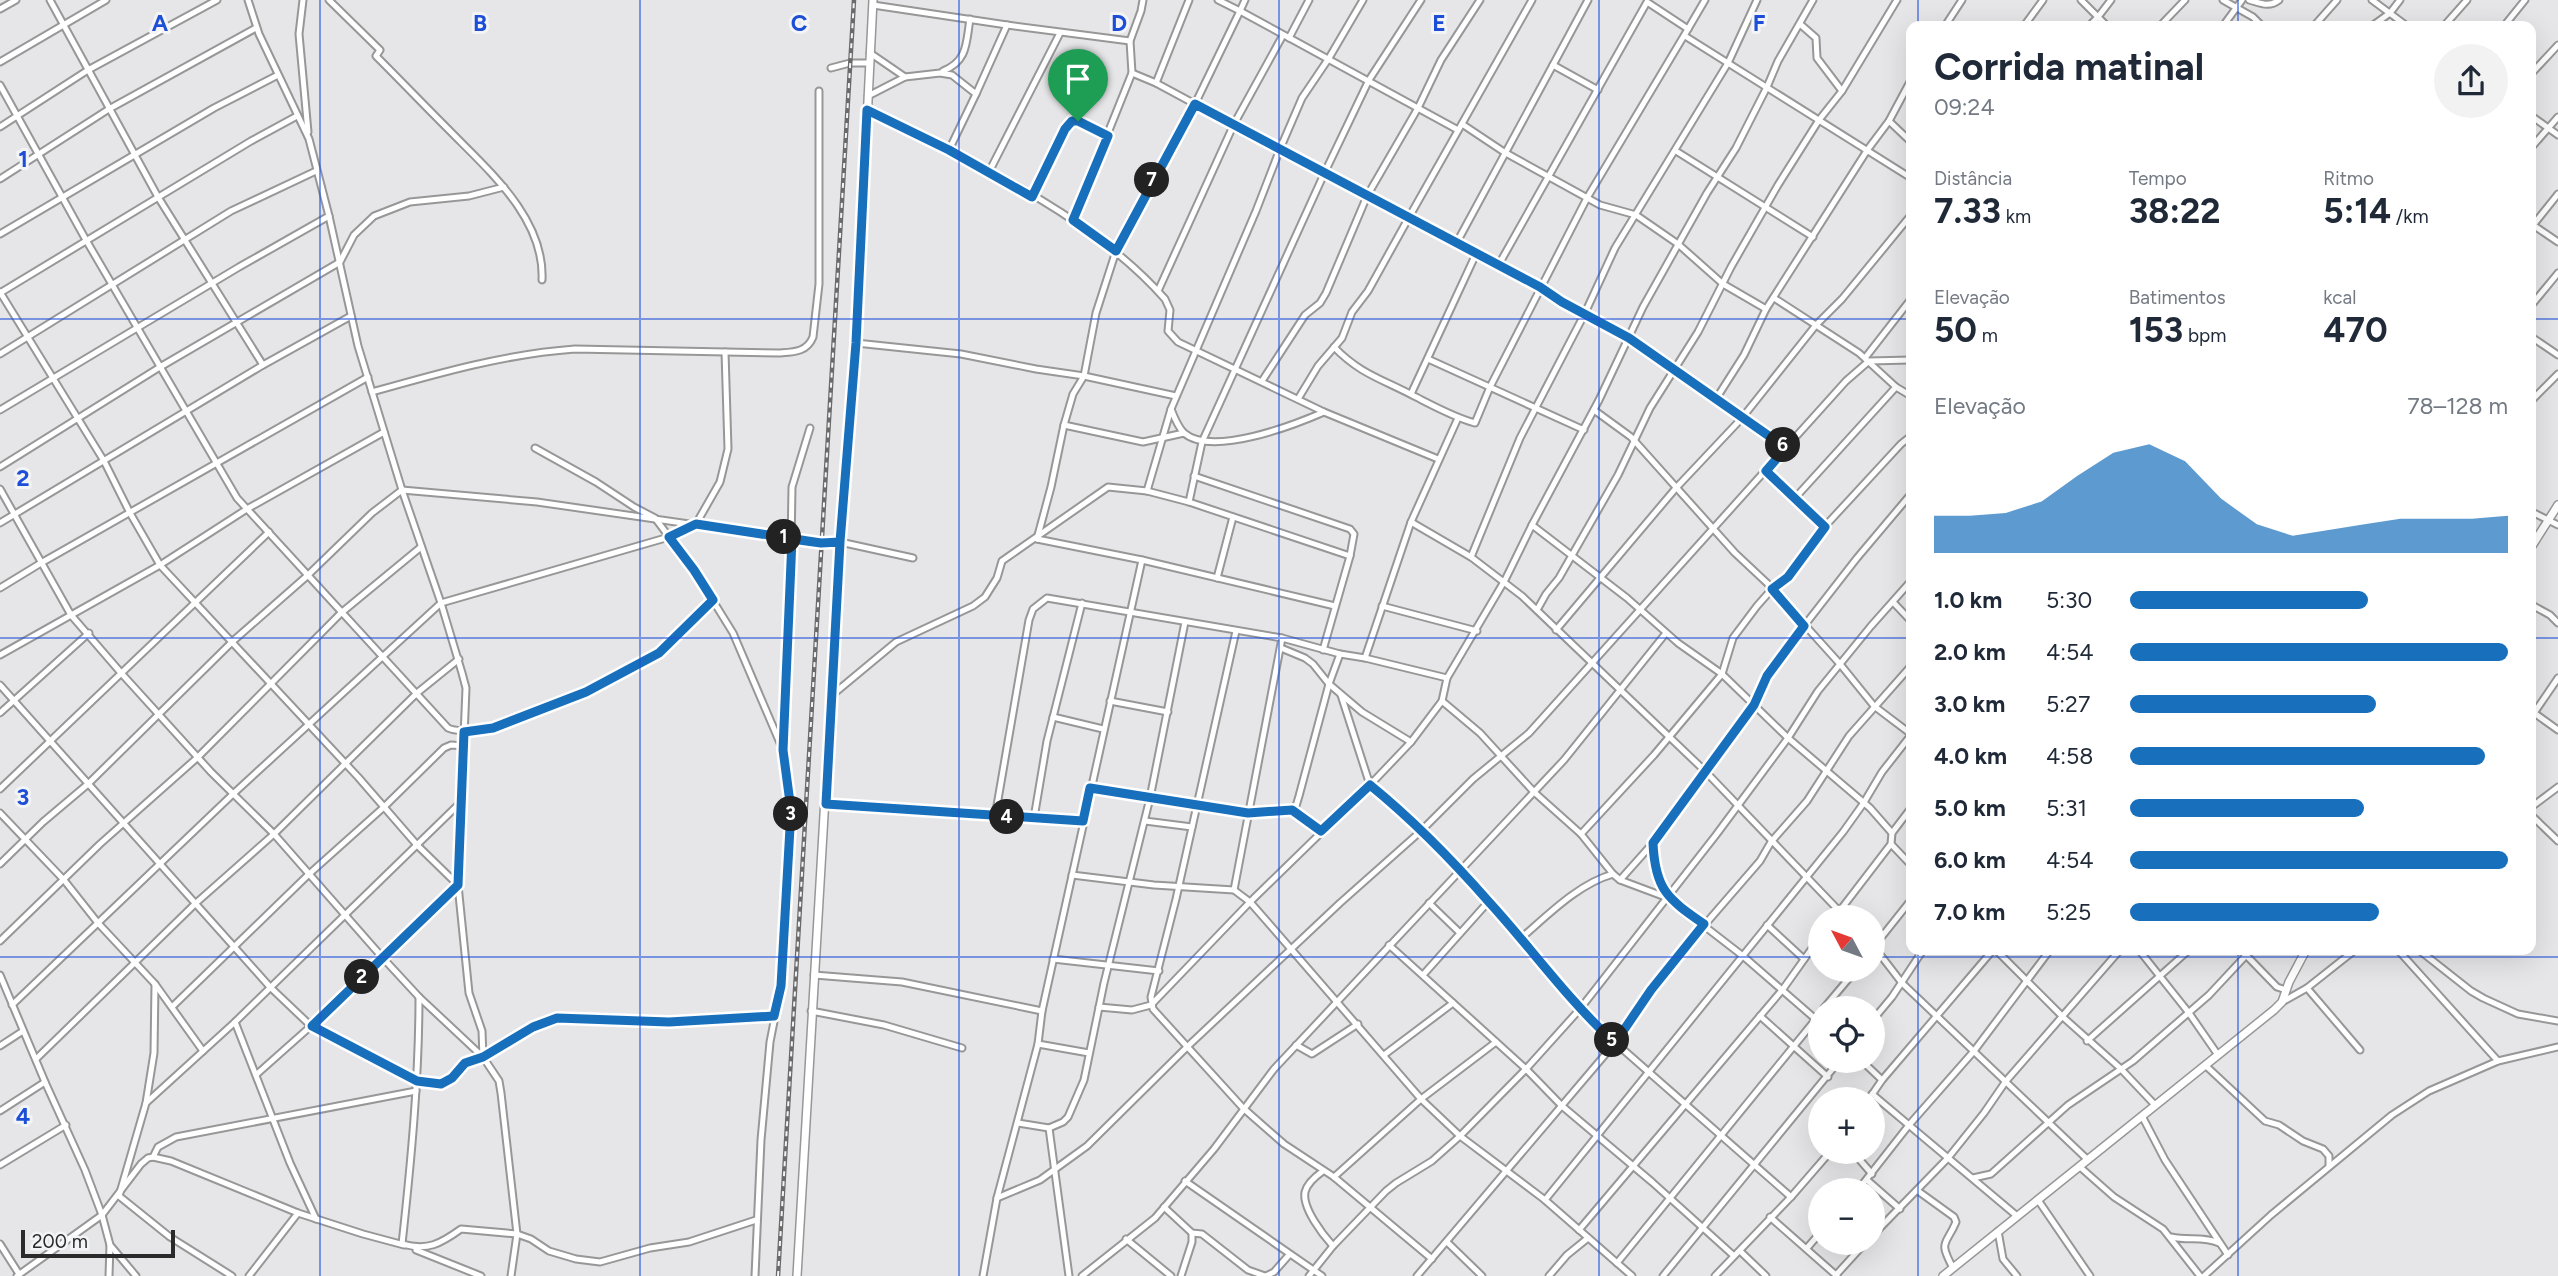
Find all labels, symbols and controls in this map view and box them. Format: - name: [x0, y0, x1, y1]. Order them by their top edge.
- text: A: [152, 9, 169, 37]
- text: B: [473, 9, 487, 37]
- text: C: [791, 9, 808, 37]
- text: D: [1111, 9, 1127, 37]
- text: E: [1432, 9, 1446, 37]
- text: F: [1753, 9, 1766, 37]
- text: Corrida matinal: [1934, 44, 2204, 90]
- button: share: [2434, 44, 2508, 118]
- pin: [1048, 49, 1108, 121]
- icon: arrive: [1059, 60, 1097, 98]
- text: 09:24: [1934, 93, 1995, 121]
- text: 1: [18, 145, 28, 173]
- pin: 7: [1134, 162, 1170, 198]
- text: Distância: [1934, 167, 2012, 190]
- text: Tempo: [2129, 167, 2187, 190]
- text: Ritmo: [2323, 167, 2374, 190]
- text: 7: [1146, 168, 1157, 191]
- text: 7.33: [1934, 190, 2001, 232]
- text: 38:22: [2129, 190, 2221, 232]
- text: 5:14: [2323, 190, 2391, 232]
- text: km: [2001, 205, 2031, 228]
- text: /km: [2391, 205, 2429, 228]
- text: Elevação: [1934, 286, 2010, 309]
- text: Batimentos: [2129, 286, 2226, 309]
- text: kcal: [2323, 286, 2357, 309]
- text: 50: [1934, 309, 1977, 351]
- text: 153: [2129, 309, 2183, 351]
- text: 470: [2323, 309, 2388, 351]
- text: m: [1977, 324, 1998, 347]
- text: bpm: [2183, 324, 2226, 347]
- text: Elevação: [1934, 392, 2026, 420]
- text: 78–128 m: [2407, 392, 2508, 420]
- pin: 6: [1766, 428, 1800, 462]
- text: 6: [1777, 433, 1788, 456]
- text: 2: [16, 464, 30, 492]
- pin: 1: [766, 520, 802, 554]
- text: 1: [779, 525, 788, 548]
- text: 1.0 km: [1934, 586, 2002, 614]
- text: 5:30: [2046, 586, 2092, 614]
- text: 2.0 km: [1934, 638, 2006, 666]
- text: 4:54: [2046, 638, 2094, 666]
- text: 3.0 km: [1934, 690, 2005, 718]
- text: 5:27: [2046, 690, 2090, 718]
- text: 4.0 km: [1934, 742, 2007, 770]
- text: 4:58: [2046, 742, 2093, 770]
- text: 3: [17, 783, 29, 811]
- text: 5.0 km: [1934, 794, 2006, 822]
- text: 5:31: [2046, 794, 2087, 822]
- pin: 3: [774, 796, 808, 832]
- pin: 4: [990, 800, 1024, 834]
- text: 3: [785, 802, 796, 825]
- text: 4: [1000, 805, 1013, 828]
- text: 6.0 km: [1934, 846, 2006, 874]
- text: 4:54: [2046, 846, 2094, 874]
- text: 7.0 km: [1934, 898, 2005, 926]
- text: 5:25: [2046, 898, 2091, 926]
- north arrow: [1808, 905, 1885, 982]
- map controls: [1808, 905, 1885, 1255]
- pin: 2: [344, 960, 380, 995]
- text: 2: [356, 965, 367, 988]
- button: locate: [1808, 996, 1885, 1073]
- pin: 5: [1594, 1023, 1630, 1058]
- text: 5: [1606, 1028, 1617, 1051]
- button: +: [1808, 1087, 1885, 1164]
- text: 4: [16, 1102, 30, 1130]
- button: −: [1808, 1178, 1885, 1255]
- scale bar: [21, 1227, 175, 1259]
- text: 200 m: [32, 1230, 88, 1253]

